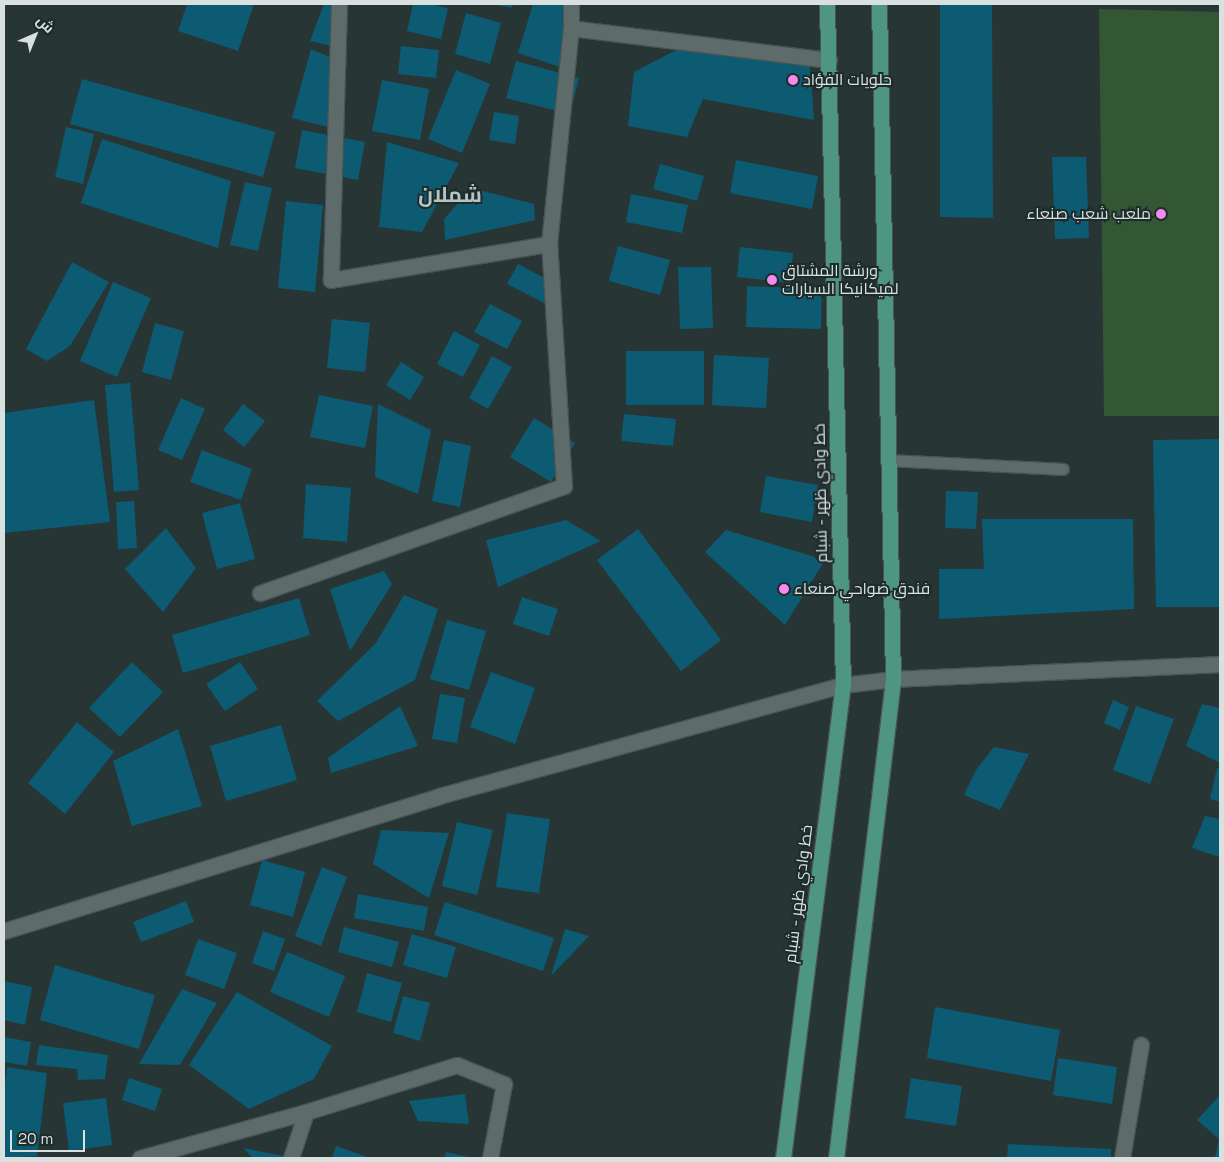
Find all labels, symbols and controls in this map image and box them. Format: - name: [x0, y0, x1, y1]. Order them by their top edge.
- north arrow: [10, 10, 60, 60]
- text: ش: [33, 11, 58, 37]
- place label: حلويات الفؤاد: [803, 70, 892, 90]
- marker: حلويات الفؤاد: [787, 74, 799, 86]
- district label: شملان: [418, 182, 482, 208]
- place label: ملعب شعب صنعاء: [1026, 204, 1151, 224]
- marker: ملعب شعب صنعاء: [1155, 208, 1167, 220]
- place label: ورشة المشتاق لميكانيكا السيارات: [782, 261, 899, 299]
- marker: ورشة المشتاق لميكانيكا السيارات: [766, 274, 778, 286]
- street label: خط وادي ظهر - شبام: [810, 423, 832, 563]
- place label: فندق ضواحي صنعاء: [794, 579, 930, 599]
- marker: فندق ضواحي صنعاء: [778, 583, 790, 595]
- street label: خط وادي ظهر - شبام: [781, 823, 817, 965]
- scale bar: [12, 1120, 88, 1152]
- text: 20 m: [18, 1129, 53, 1148]

